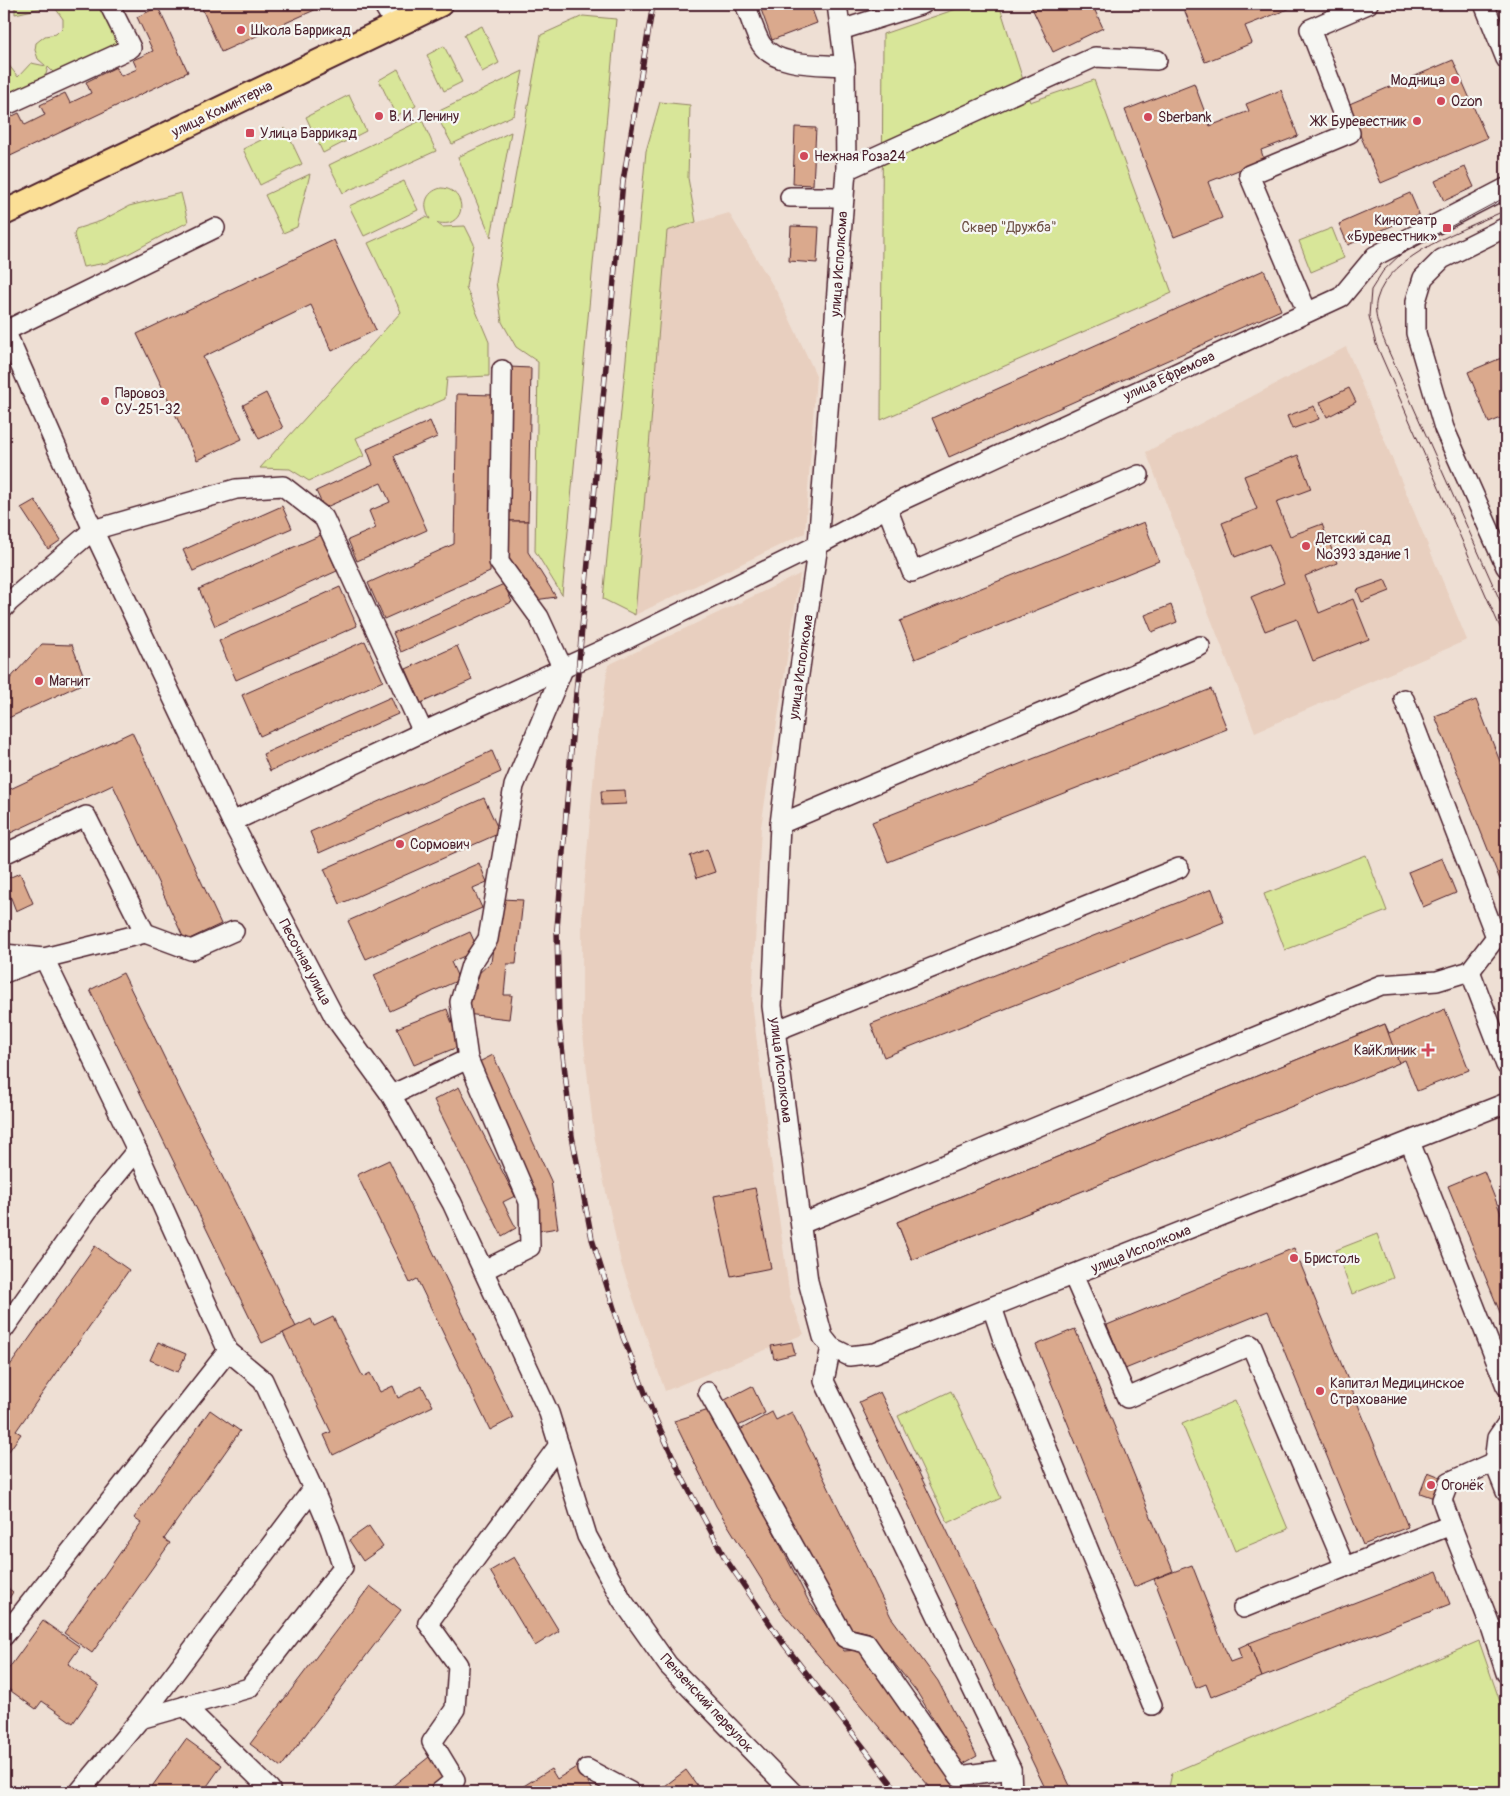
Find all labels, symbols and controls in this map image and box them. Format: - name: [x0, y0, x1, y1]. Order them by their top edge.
- place label: Школа Баррикад: [251, 22, 351, 39]
- marker: Школа Баррикад: [235, 24, 247, 36]
- place label: Модница: [1390, 72, 1445, 89]
- marker: Модница: [1449, 74, 1461, 86]
- street label: улица Коминтерна: [168, 77, 275, 141]
- place label: Ozon: [1451, 93, 1483, 110]
- marker: Ozon: [1435, 95, 1447, 107]
- place label: В. И. Ленину: [389, 108, 459, 125]
- place label: Sberbank: [1158, 109, 1212, 126]
- marker: В. И. Ленину: [373, 110, 385, 122]
- marker: Sberbank: [1142, 111, 1154, 123]
- place label: ЖК Буревестник: [1310, 113, 1407, 130]
- marker: ЖК Буревестник: [1411, 115, 1423, 127]
- place label: Улица Баррикад: [260, 125, 357, 142]
- marker: Улица Баррикад: [244, 127, 256, 139]
- place label: Нежная Роза24: [814, 148, 906, 165]
- marker: Нежная Роза24: [798, 150, 810, 162]
- street label: улица Исполкома: [827, 211, 851, 318]
- place label: Кинотеатр «Буревестник»: [1347, 212, 1437, 245]
- park label: Сквер "Дружба": [961, 219, 1057, 236]
- marker: Кинотеатр «Буревестник»: [1441, 222, 1453, 234]
- street label: улица Ефремова: [1120, 347, 1217, 405]
- place label: Паровоз СУ-251-32: [115, 385, 181, 418]
- marker: Паровоз СУ-251-32: [99, 395, 111, 407]
- place label: Детский сад №393 здание 1: [1315, 530, 1409, 563]
- marker: Детский сад №393 здание 1: [1300, 540, 1312, 552]
- street label: улица Исполкома: [785, 613, 817, 722]
- place label: Магнит: [49, 673, 91, 690]
- marker: Магнит: [33, 675, 45, 687]
- place label: Сормович: [410, 836, 470, 853]
- marker: Сормович: [394, 838, 406, 850]
- street label: Песочная улица: [275, 916, 335, 1008]
- street label: улица Исполкома: [766, 1015, 796, 1124]
- place label: КайКлиник: [1354, 1042, 1417, 1059]
- marker: КайКлиник: [1421, 1043, 1435, 1057]
- street label: улица Исполкома: [1088, 1221, 1193, 1277]
- place label: Бристоль: [1304, 1250, 1360, 1267]
- marker: Бристоль: [1288, 1252, 1300, 1264]
- place label: Капитал Медицинское Страхование: [1330, 1375, 1464, 1408]
- marker: Капитал Медицинское Страхование: [1314, 1385, 1326, 1397]
- place label: Огонёк: [1441, 1477, 1484, 1494]
- marker: Огонёк: [1425, 1479, 1437, 1491]
- street label: Пензенский переулок: [657, 1650, 757, 1756]

